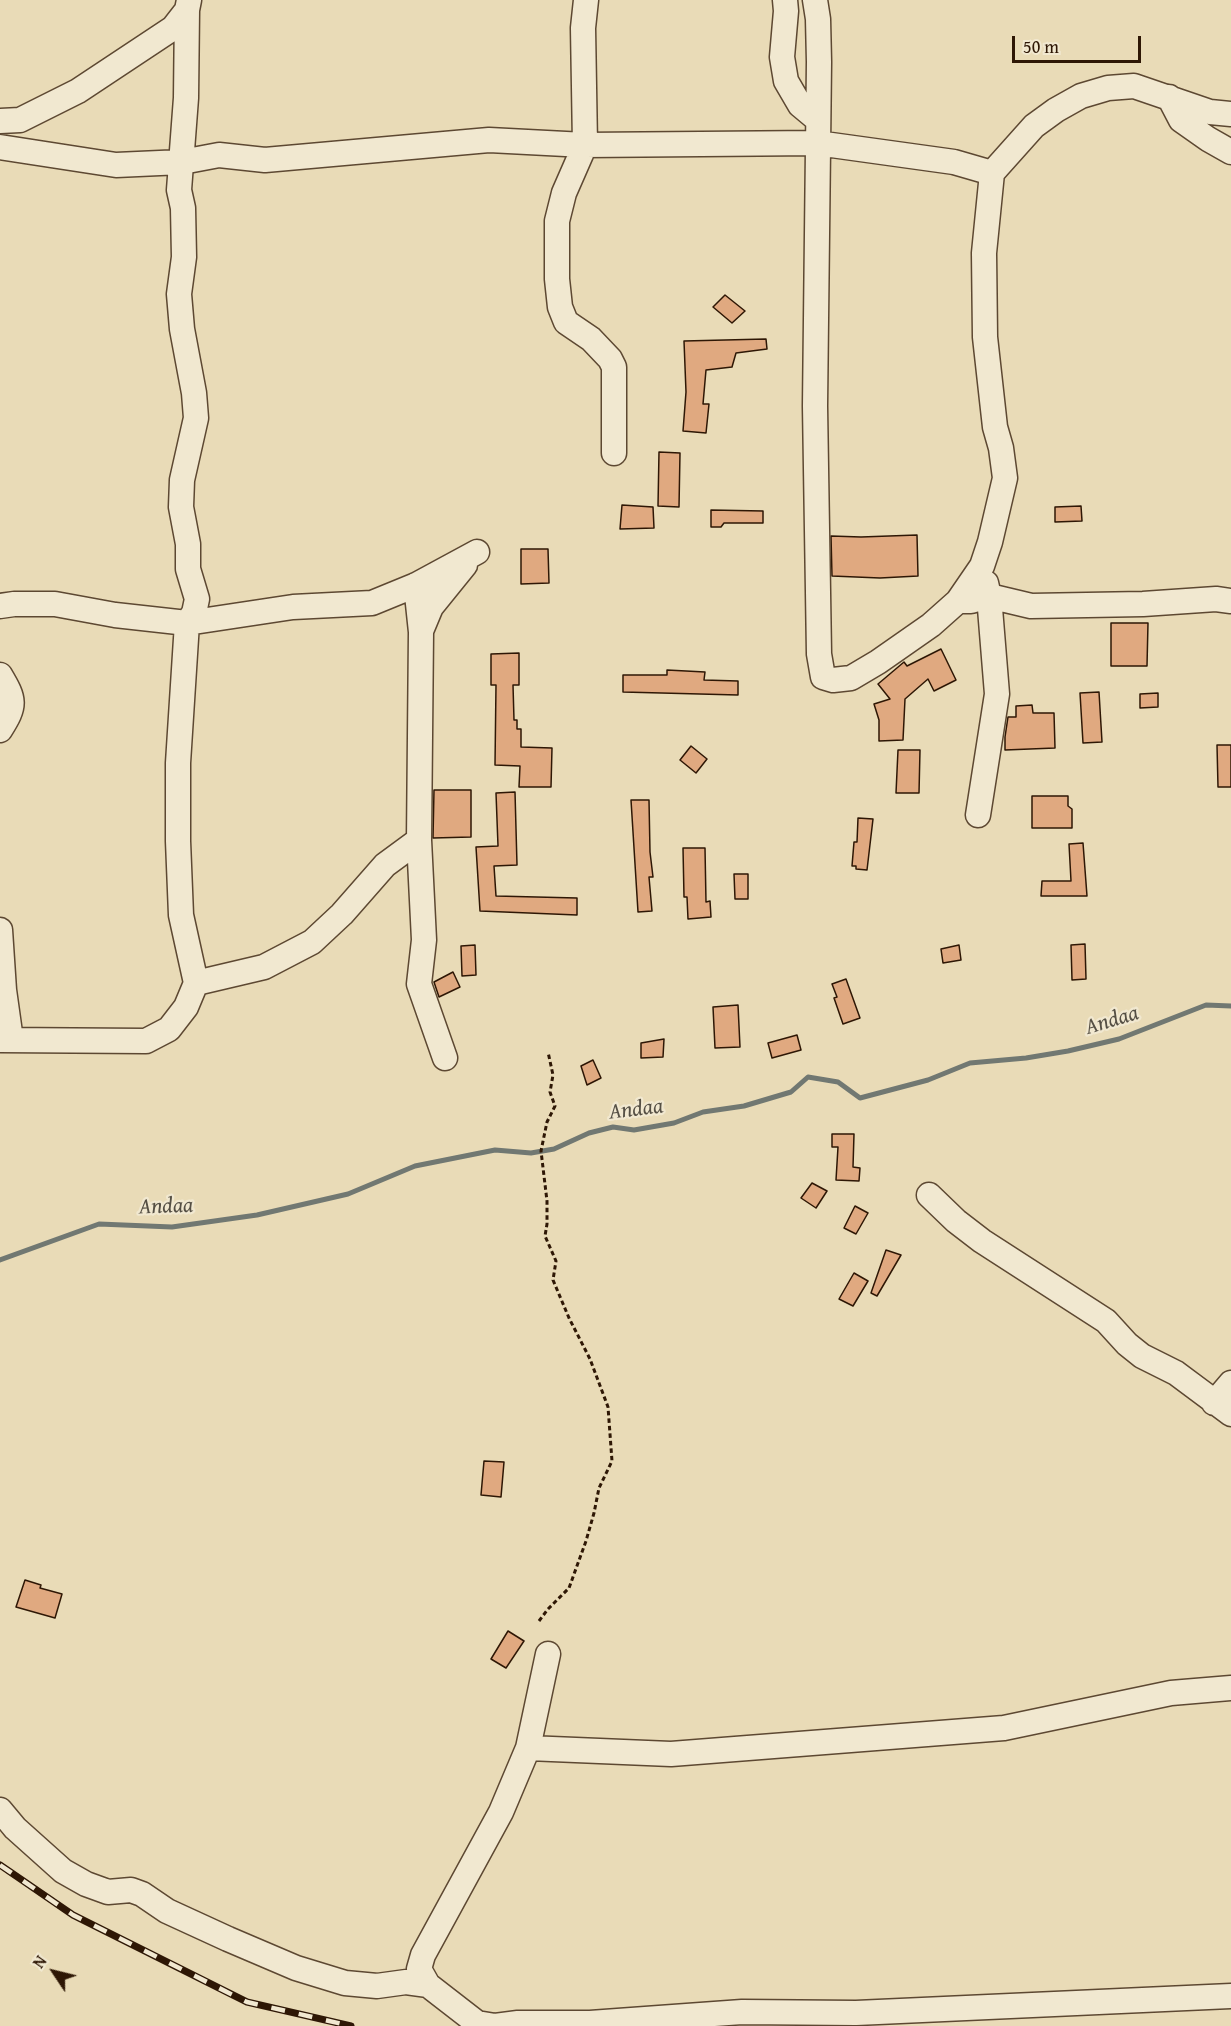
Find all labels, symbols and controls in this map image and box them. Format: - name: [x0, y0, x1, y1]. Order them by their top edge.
- scale bar: [1015, 24, 1144, 62]
- text: 50 m: [1023, 33, 1059, 60]
- water label: Andaa: [1082, 1000, 1142, 1042]
- water label: Andaa: [607, 1094, 665, 1126]
- water label: Andaa: [138, 1193, 194, 1221]
- north arrow: [24, 1942, 84, 2002]
- text: N: [26, 1950, 52, 1973]

